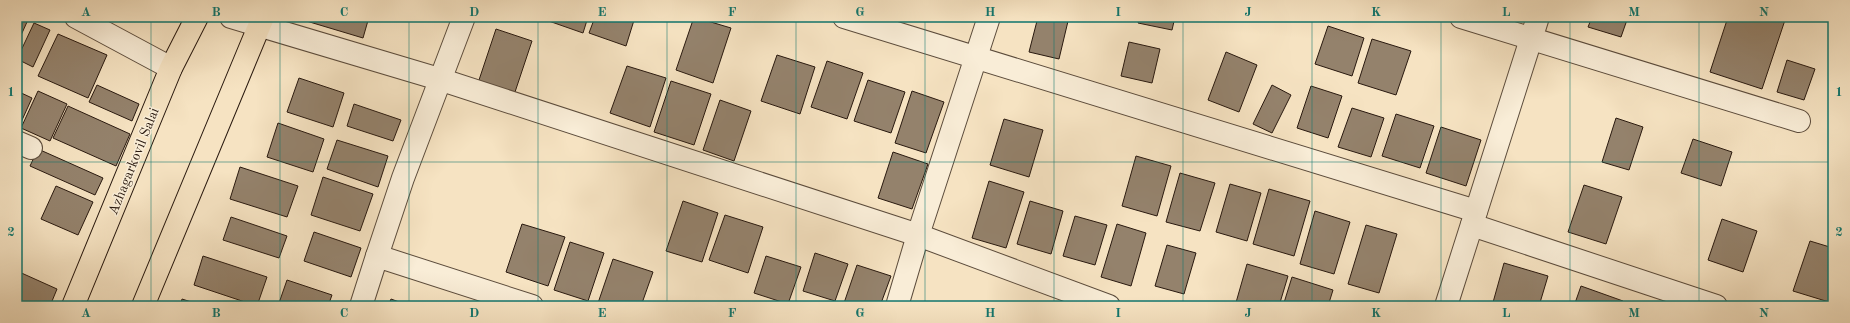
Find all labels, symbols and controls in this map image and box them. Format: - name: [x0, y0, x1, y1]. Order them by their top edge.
- text: A: [81, 6, 91, 19]
- text: B: [211, 6, 221, 19]
- text: C: [340, 6, 348, 19]
- text: D: [469, 6, 479, 19]
- text: E: [598, 6, 607, 19]
- text: F: [728, 6, 737, 19]
- text: G: [855, 6, 865, 19]
- text: H: [985, 6, 996, 19]
- text: I: [1115, 6, 1121, 19]
- text: J: [1244, 6, 1252, 19]
- text: K: [1371, 6, 1381, 19]
- text: L: [1502, 6, 1511, 19]
- text: M: [1628, 6, 1640, 19]
- text: N: [1759, 6, 1769, 19]
- text: 1: [7, 86, 15, 99]
- text: 1: [1835, 86, 1843, 99]
- street label: Azhagarkovil Salai: [106, 106, 162, 217]
- text: 2: [7, 226, 15, 239]
- text: 2: [1835, 226, 1843, 239]
- text: A: [81, 307, 91, 320]
- text: B: [211, 307, 221, 320]
- text: C: [340, 307, 348, 320]
- text: D: [469, 307, 479, 320]
- text: E: [598, 307, 607, 320]
- text: F: [728, 307, 737, 320]
- text: G: [855, 307, 865, 320]
- text: H: [985, 307, 996, 320]
- text: I: [1115, 307, 1121, 320]
- text: J: [1244, 307, 1252, 320]
- text: K: [1371, 307, 1381, 320]
- text: L: [1502, 307, 1511, 320]
- text: M: [1628, 307, 1640, 320]
- text: N: [1759, 307, 1769, 320]

